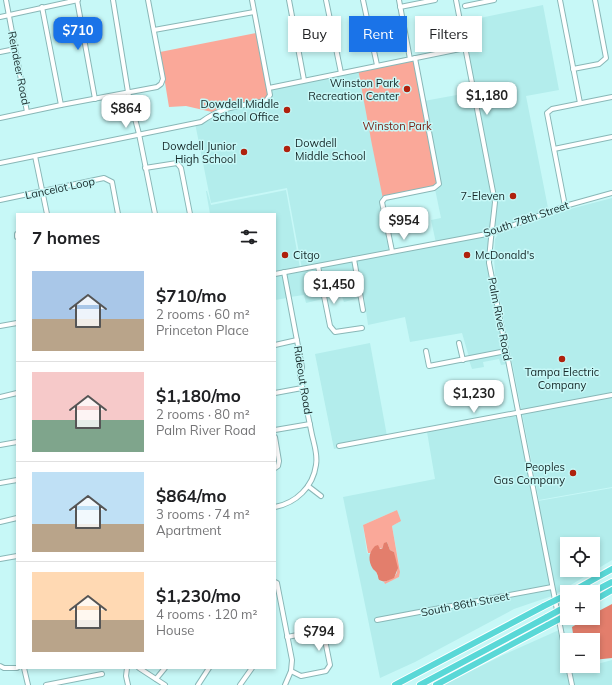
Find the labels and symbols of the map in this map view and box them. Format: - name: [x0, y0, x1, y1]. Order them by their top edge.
- pin: $710: [54, 17, 102, 51]
- street label: Reindeer Road: [5, 30, 33, 106]
- place label: Winston Park Recreation Center: [308, 76, 399, 103]
- pin: $1,180: [454, 82, 520, 116]
- marker: Winston Park Recreation Center: [402, 84, 412, 94]
- pin: $864: [102, 95, 150, 129]
- place label: Dowdell Middle School Office: [201, 97, 279, 124]
- marker: Dowdell Middle School Office: [282, 105, 292, 115]
- park label: Winston Park: [362, 119, 432, 133]
- place label: Dowdell Middle School: [295, 136, 366, 163]
- place label: Dowdell Junior High School: [162, 139, 236, 166]
- marker: Dowdell Middle School: [282, 144, 292, 154]
- marker: Dowdell Junior High School: [239, 147, 249, 157]
- street label: Lancelot Loop: [24, 174, 97, 202]
- place label: 7-Eleven: [461, 189, 505, 203]
- marker: 7-Eleven: [508, 191, 518, 201]
- street label: South 78th Street: [481, 198, 571, 240]
- pin: $954: [380, 207, 428, 241]
- place label: Citgo: [293, 248, 320, 262]
- place label: McDonald's: [475, 248, 535, 262]
- marker: Citgo: [280, 250, 290, 260]
- marker: McDonald's: [462, 250, 472, 260]
- pin: $1,450: [301, 271, 367, 305]
- street label: Palm River Road: [485, 276, 515, 362]
- street label: Rideout Road: [291, 345, 315, 415]
- marker: Tampa Electric Company: [557, 354, 567, 364]
- place label: Tampa Electric Company: [525, 365, 600, 392]
- pin: $1,230: [441, 380, 507, 414]
- place label: Peoples Gas Company: [494, 460, 565, 487]
- marker: Peoples Gas Company: [568, 468, 578, 478]
- street label: South 86th Street: [420, 589, 510, 619]
- pin: $794: [295, 618, 343, 652]

